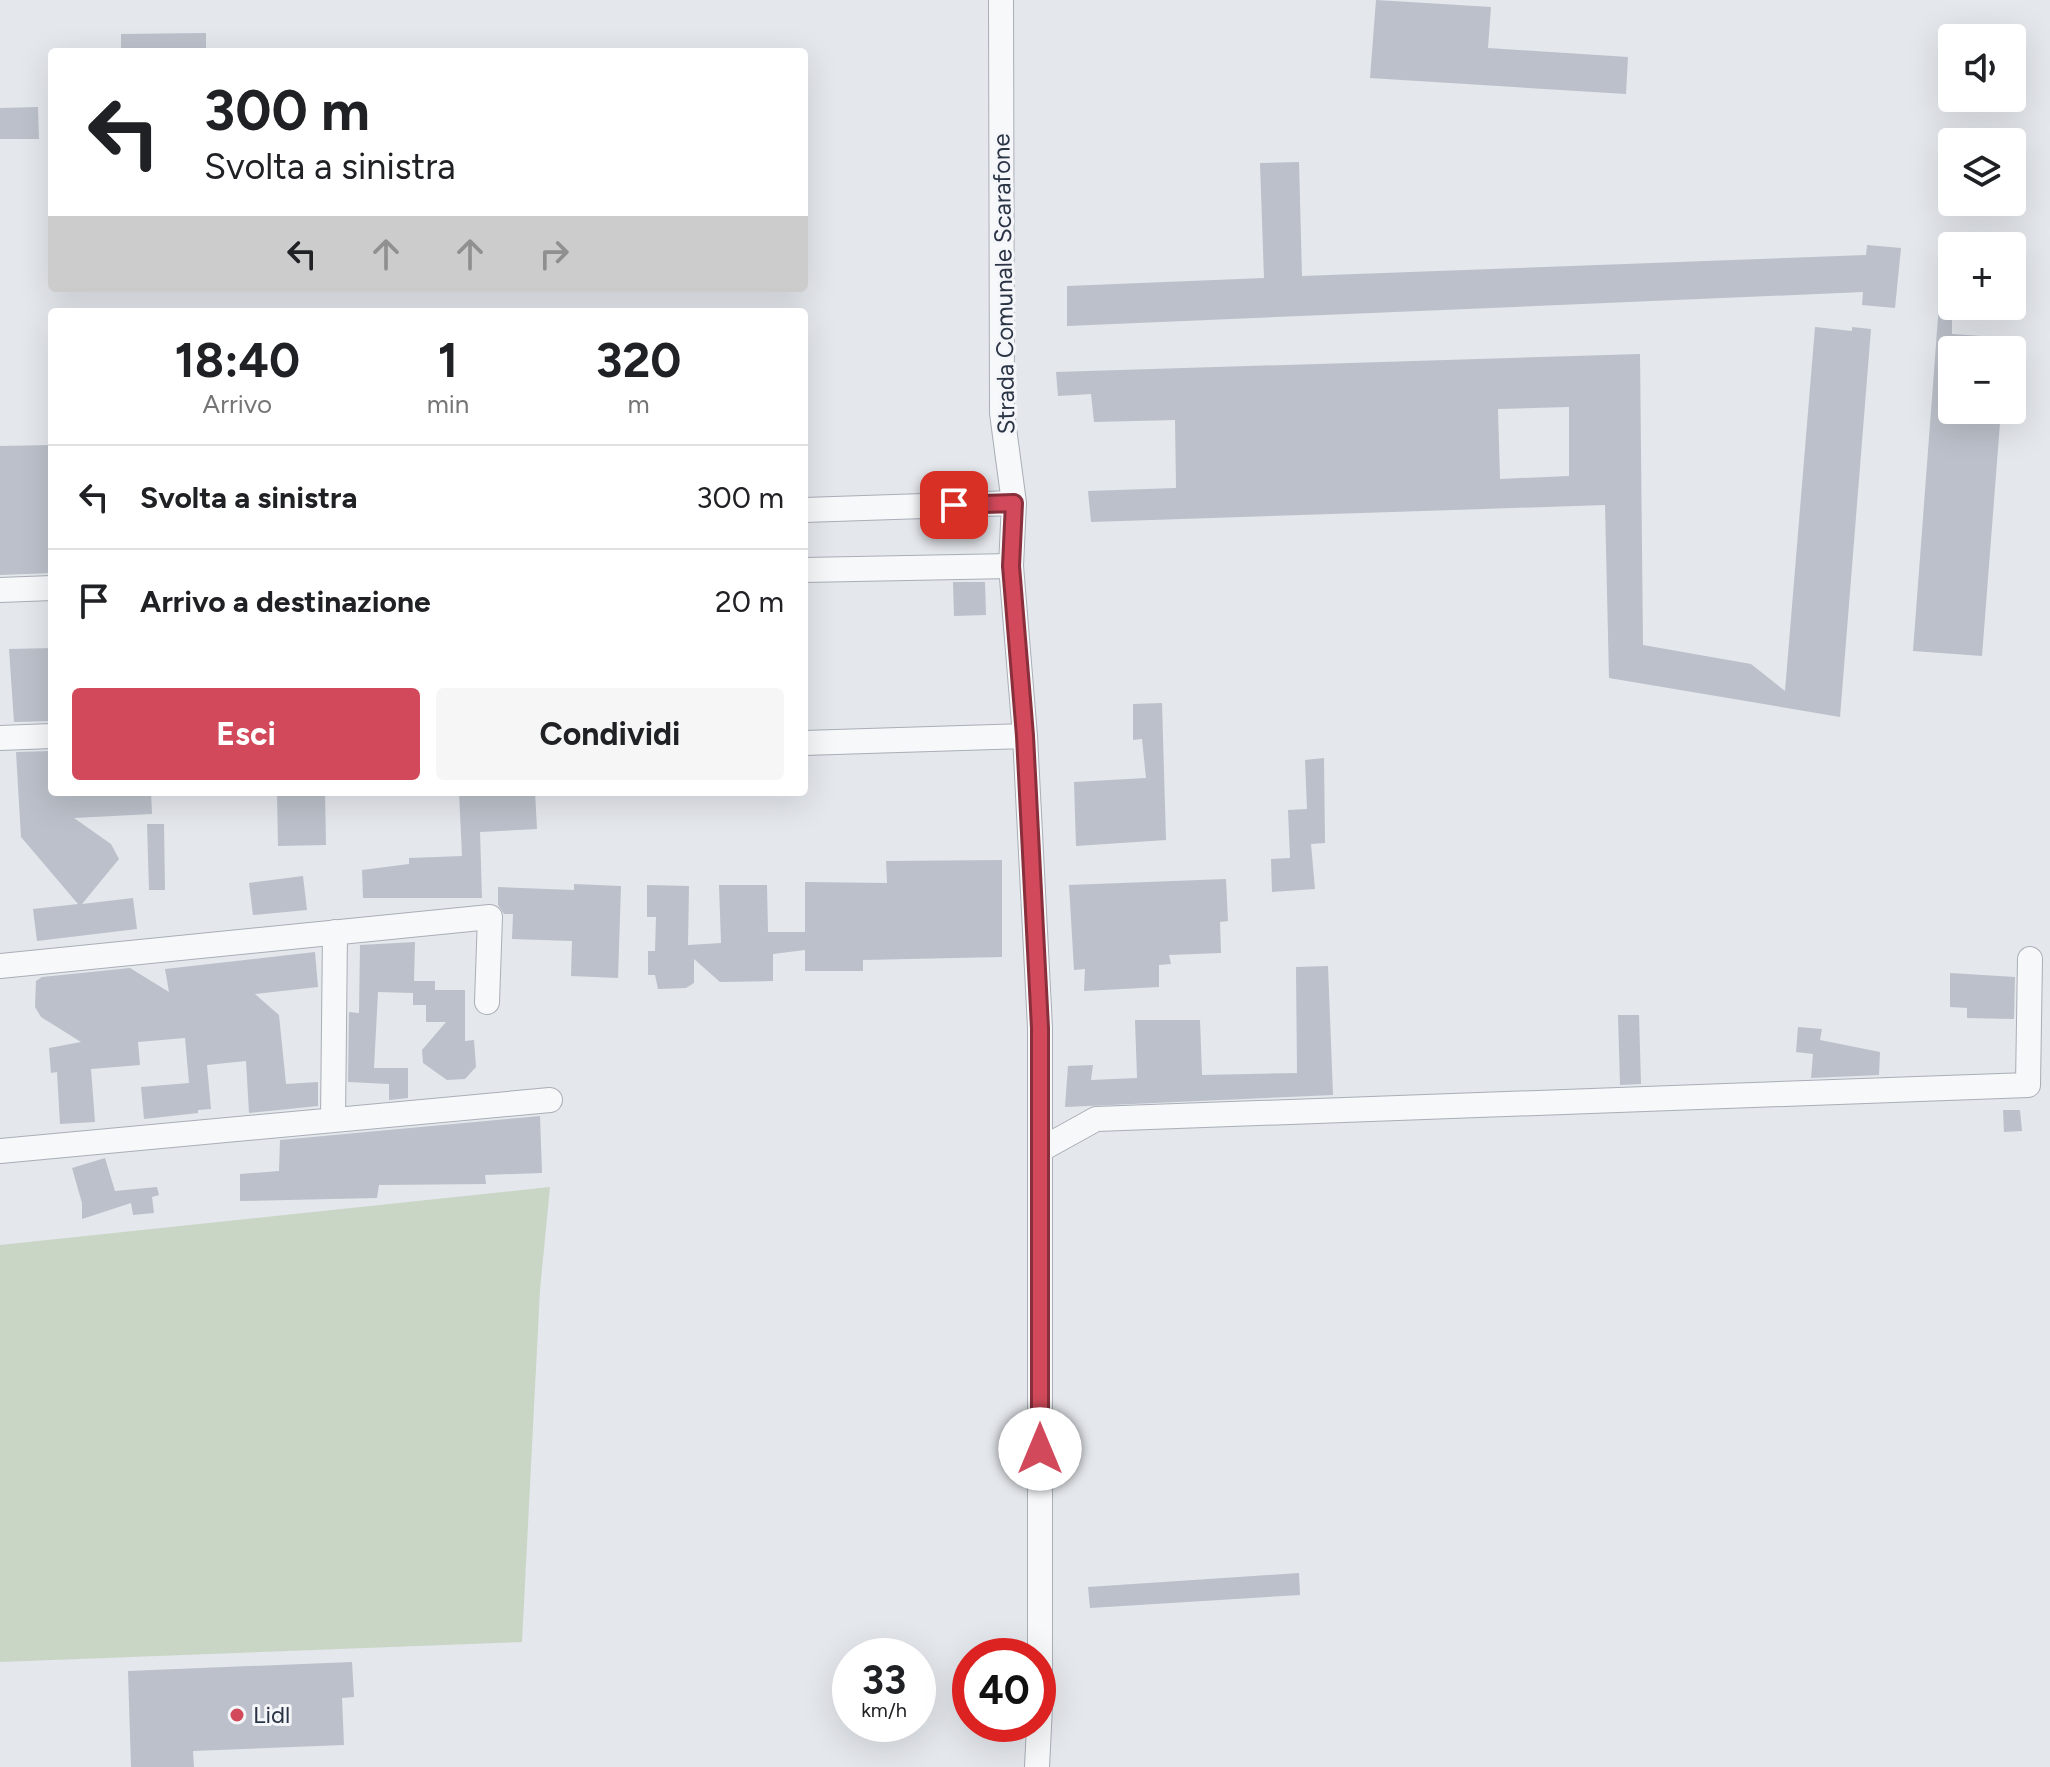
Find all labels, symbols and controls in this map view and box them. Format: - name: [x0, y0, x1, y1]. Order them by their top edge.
- map controls: [1938, 24, 2026, 424]
- button: sound: [1938, 24, 2026, 112]
- text: 300 m: [204, 77, 370, 144]
- icon: left: [72, 80, 176, 184]
- button: layers: [1938, 128, 2026, 216]
- street label: Strada Comunale Scarafone: [986, 133, 1021, 435]
- text: Svolta a sinistra: [204, 145, 456, 188]
- icon: left: [280, 232, 324, 276]
- icon: ahead: [364, 232, 408, 276]
- icon: ahead: [448, 232, 492, 276]
- icon: right: [532, 232, 576, 276]
- button: +: [1938, 232, 2026, 320]
- text: 18:40: [175, 331, 300, 389]
- text: 1: [438, 331, 458, 389]
- text: 320: [596, 331, 681, 389]
- button: −: [1938, 336, 2026, 424]
- text: Arrivo: [203, 388, 272, 420]
- text: min: [427, 388, 469, 420]
- text: m: [628, 388, 650, 420]
- pin: [920, 471, 988, 539]
- icon: left: [72, 475, 116, 519]
- text: Svolta a sinistra: [140, 479, 357, 516]
- text: 300 m: [696, 479, 784, 516]
- icon: arrive: [932, 483, 976, 527]
- icon: arrive: [72, 579, 116, 623]
- text: Arrivo a destinazione: [140, 583, 431, 620]
- text: 20 m: [715, 583, 784, 620]
- button: Esci: [72, 688, 420, 780]
- button: Condividi: [436, 688, 784, 780]
- position arrow: [998, 1407, 1082, 1491]
- speed limit sign: 40: [952, 1638, 1056, 1742]
- text: 33: [862, 1656, 906, 1704]
- text: km/h: [861, 1698, 907, 1722]
- place label: Lidl: [253, 1700, 290, 1729]
- marker: Lidl: [228, 1706, 246, 1724]

